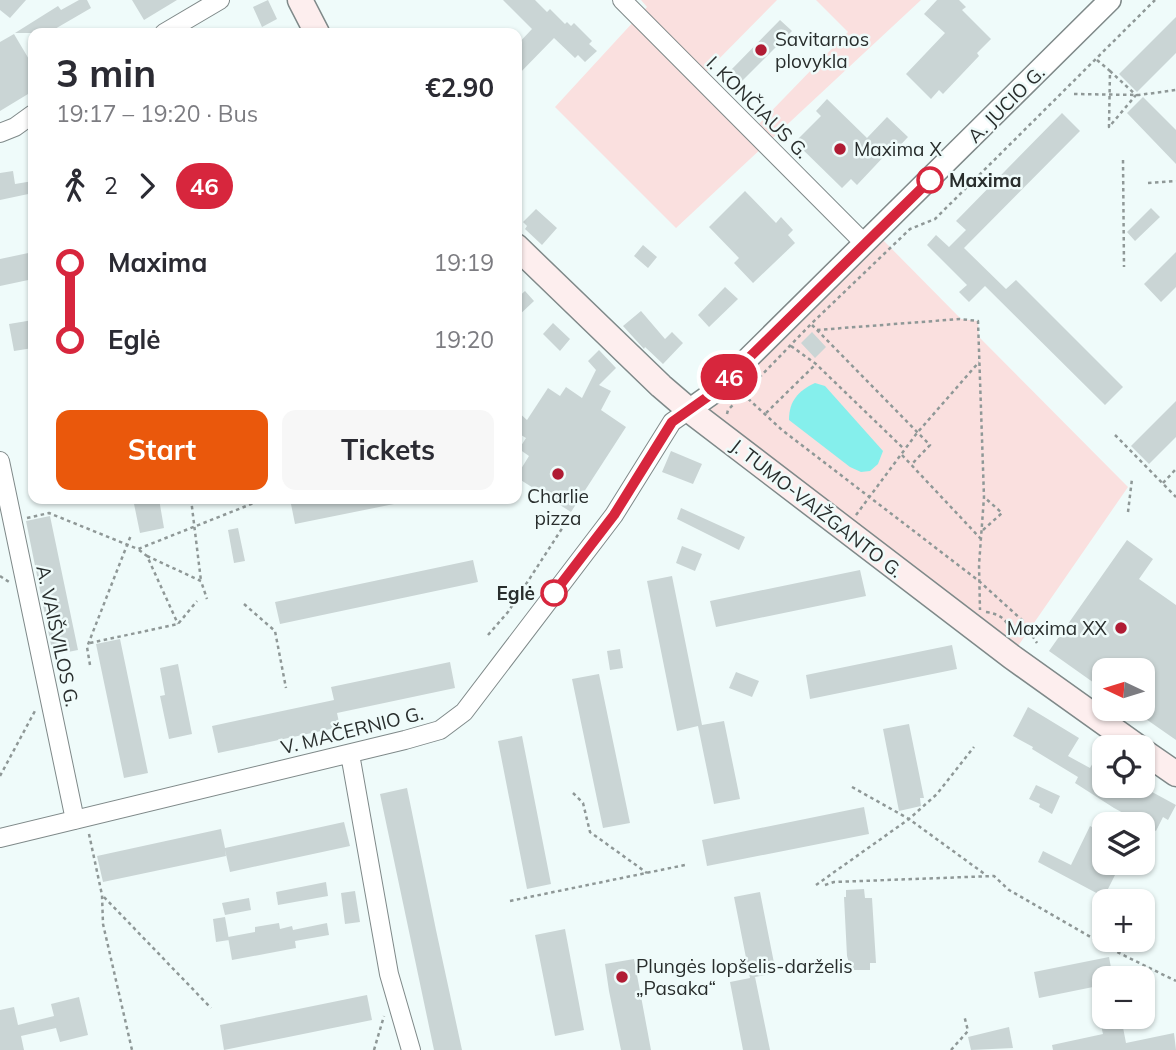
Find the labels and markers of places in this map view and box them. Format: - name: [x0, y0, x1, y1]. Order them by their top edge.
- place label: Savitarnos plovykla: [775, 27, 869, 73]
- marker: Savitarnos plovykla: [753, 42, 769, 58]
- place label: Maxima X: [854, 137, 942, 161]
- marker: Maxima X: [832, 141, 848, 157]
- marker: Maxima: [917, 167, 943, 193]
- place label: Maxima: [949, 168, 1022, 192]
- marker: Charlie pizza: [550, 466, 566, 482]
- place label: Charlie pizza: [527, 484, 589, 530]
- marker: Eglė: [541, 580, 567, 606]
- place label: Eglė: [497, 581, 535, 605]
- place label: Maxima XX: [1007, 616, 1108, 640]
- marker: Maxima XX: [1113, 620, 1129, 636]
- place label: Plungės lopšelis-darželis „Pasaka“: [636, 954, 853, 1000]
- marker: Plungės lopšelis-darželis „Pasaka“: [614, 969, 630, 985]

